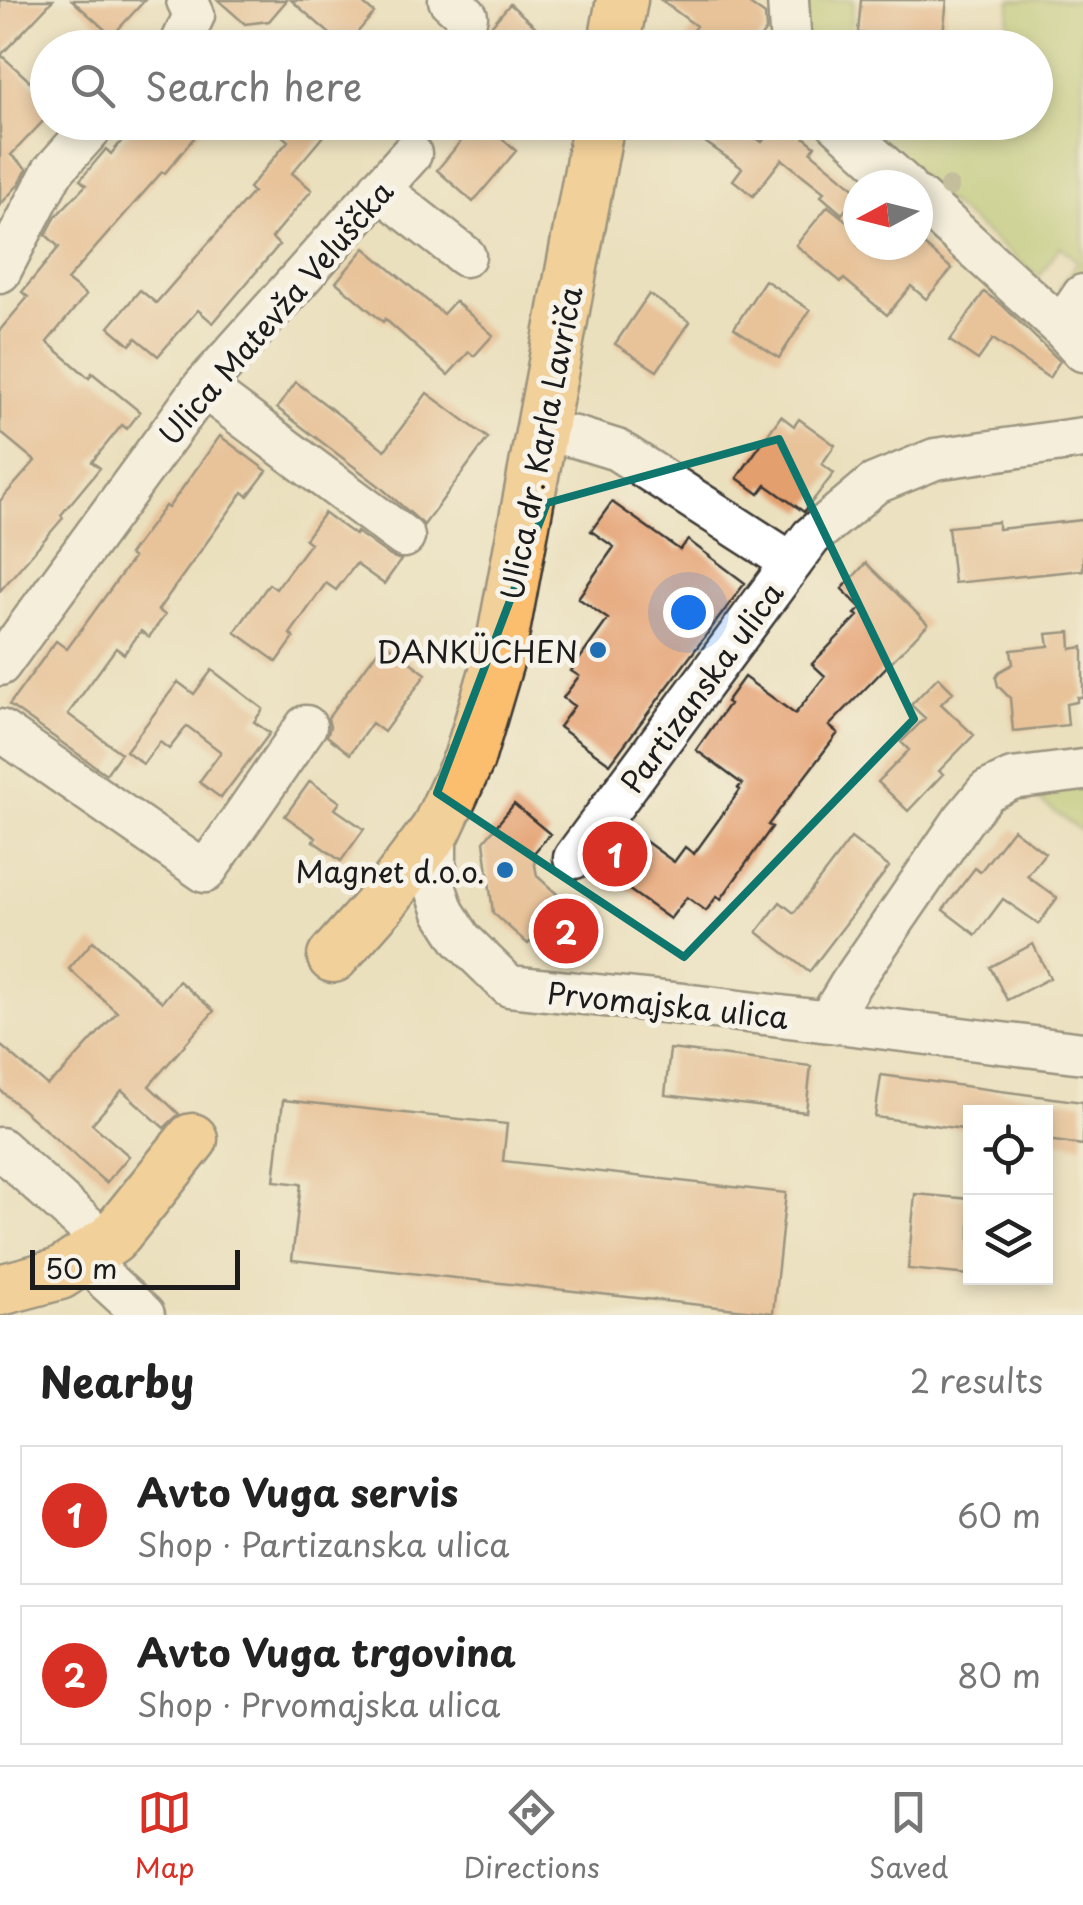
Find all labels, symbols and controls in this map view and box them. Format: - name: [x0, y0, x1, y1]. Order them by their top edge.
- search box: [30, 30, 1053, 140]
- text: Search here: [145, 57, 362, 114]
- icon: search: [65, 58, 120, 113]
- street label: Ulica Matevža Veluščka: [147, 169, 403, 454]
- north arrow: [843, 170, 933, 260]
- street label: Ulica dr. Karla Lavriča: [488, 282, 592, 604]
- street label: Partizanska ulica: [609, 572, 793, 802]
- your location: [663, 587, 714, 638]
- place label: DANKÜCHEN: [376, 628, 578, 673]
- marker: DANKÜCHEN: [587, 639, 609, 661]
- pin: 1: [582, 816, 648, 892]
- place label: Magnet d.o.o.: [295, 848, 485, 893]
- marker: Magnet d.o.o.: [494, 859, 516, 881]
- pin: 2: [534, 894, 598, 968]
- street label: Prvomajska ulica: [545, 969, 791, 1039]
- map controls: [963, 1105, 1053, 1285]
- button: locate: [963, 1105, 1053, 1195]
- button: layers: [963, 1195, 1053, 1285]
- scale bar: [30, 1245, 240, 1290]
- text: 50 m: [45, 1246, 118, 1289]
- text: Nearby: [40, 1349, 194, 1412]
- text: 2 results: [910, 1356, 1043, 1404]
- text: Avto Vuga servis: [137, 1463, 458, 1520]
- text: 1: [67, 1491, 82, 1539]
- text: 60 m: [957, 1491, 1041, 1539]
- text: Shop · Partizanska ulica: [137, 1520, 509, 1568]
- text: Avto Vuga trgovina: [137, 1623, 516, 1680]
- text: 2: [63, 1651, 86, 1699]
- text: 80 m: [957, 1651, 1041, 1699]
- text: Shop · Prvomajska ulica: [137, 1680, 500, 1728]
- tab: Map: [135, 1785, 194, 1888]
- tab: Directions: [464, 1785, 600, 1888]
- tab: Saved: [869, 1785, 948, 1888]

